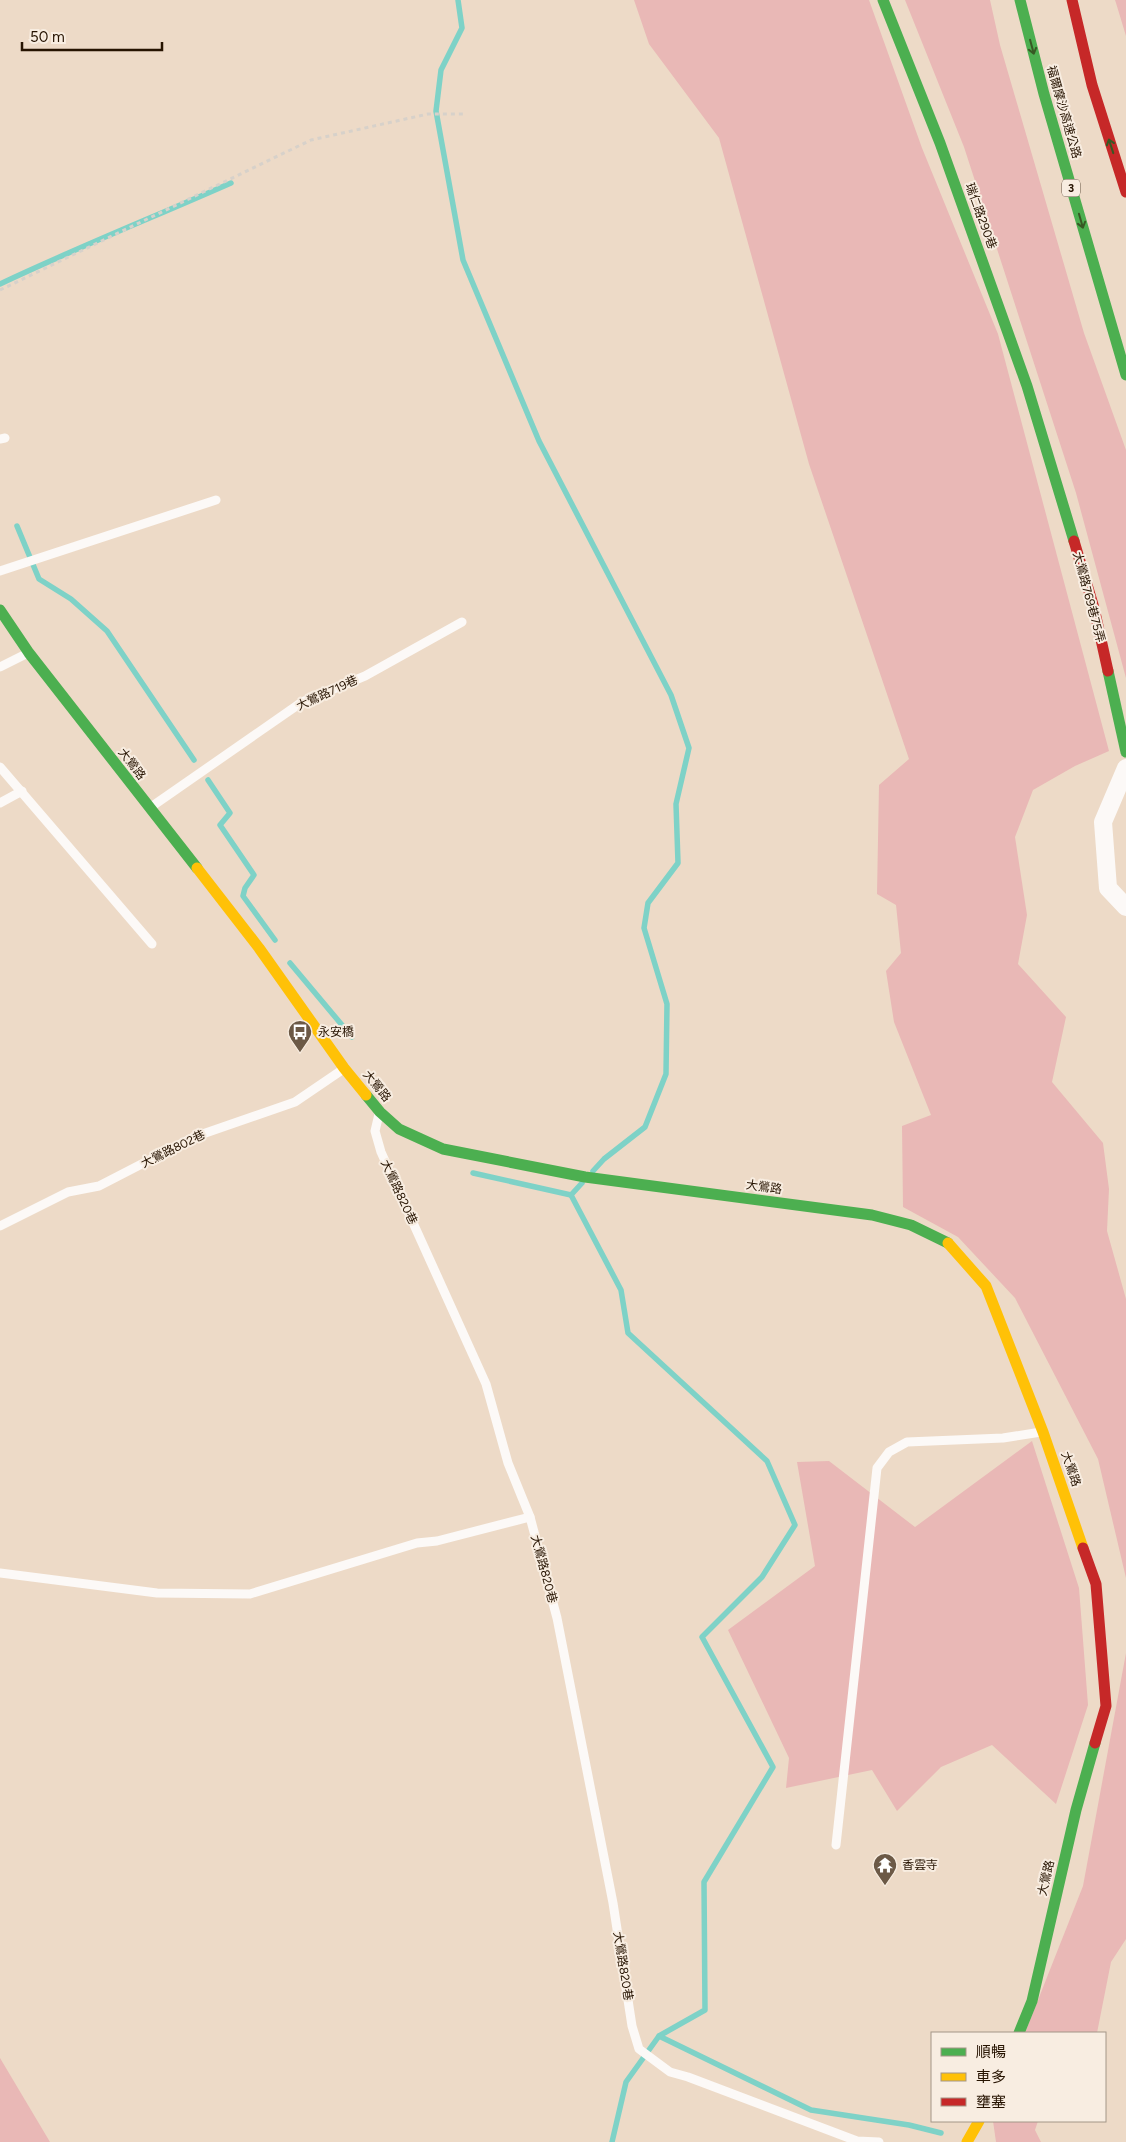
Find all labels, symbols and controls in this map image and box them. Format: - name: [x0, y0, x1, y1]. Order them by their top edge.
- scale bar: [22, 20, 162, 52]
- text: 50 m: [30, 28, 65, 46]
- one-way arrow: [1028, 39, 1037, 55]
- street label: 福爾摩沙高速公路: [1044, 64, 1084, 160]
- one-way arrow: [1106, 138, 1115, 154]
- road number: 3: [1062, 180, 1080, 197]
- street label: 瑞仁路290巷: [963, 181, 999, 251]
- one-way arrow: [1076, 212, 1086, 228]
- street label: 大鶯路769巷75弄: [1070, 550, 1108, 644]
- street label: 大鶯路719巷: [294, 673, 360, 713]
- street label: 大鶯路: [115, 746, 149, 782]
- bus stop icon: 永安橋: [287, 1019, 313, 1053]
- place label: 永安橋: [318, 1025, 354, 1039]
- street label: 大鶯路: [360, 1068, 394, 1104]
- street label: 大鶯路802巷: [139, 1127, 207, 1171]
- street label: 大鶯路820巷: [378, 1157, 420, 1227]
- street label: 大鶯路: [745, 1178, 783, 1196]
- street label: 大鶯路: [1059, 1450, 1083, 1488]
- street label: 大鶯路820巷: [528, 1533, 560, 1605]
- temple icon: 香雲寺: [872, 1852, 898, 1886]
- place label: 香雲寺: [902, 1858, 938, 1872]
- street label: 大鶯路: [1035, 1859, 1057, 1897]
- street label: 大鶯路820巷: [611, 1930, 635, 2002]
- legend: [931, 2032, 1106, 2122]
- text: 順暢: [976, 2043, 1006, 2061]
- text: 車多: [976, 2068, 1006, 2086]
- text: 壅塞: [976, 2093, 1006, 2111]

